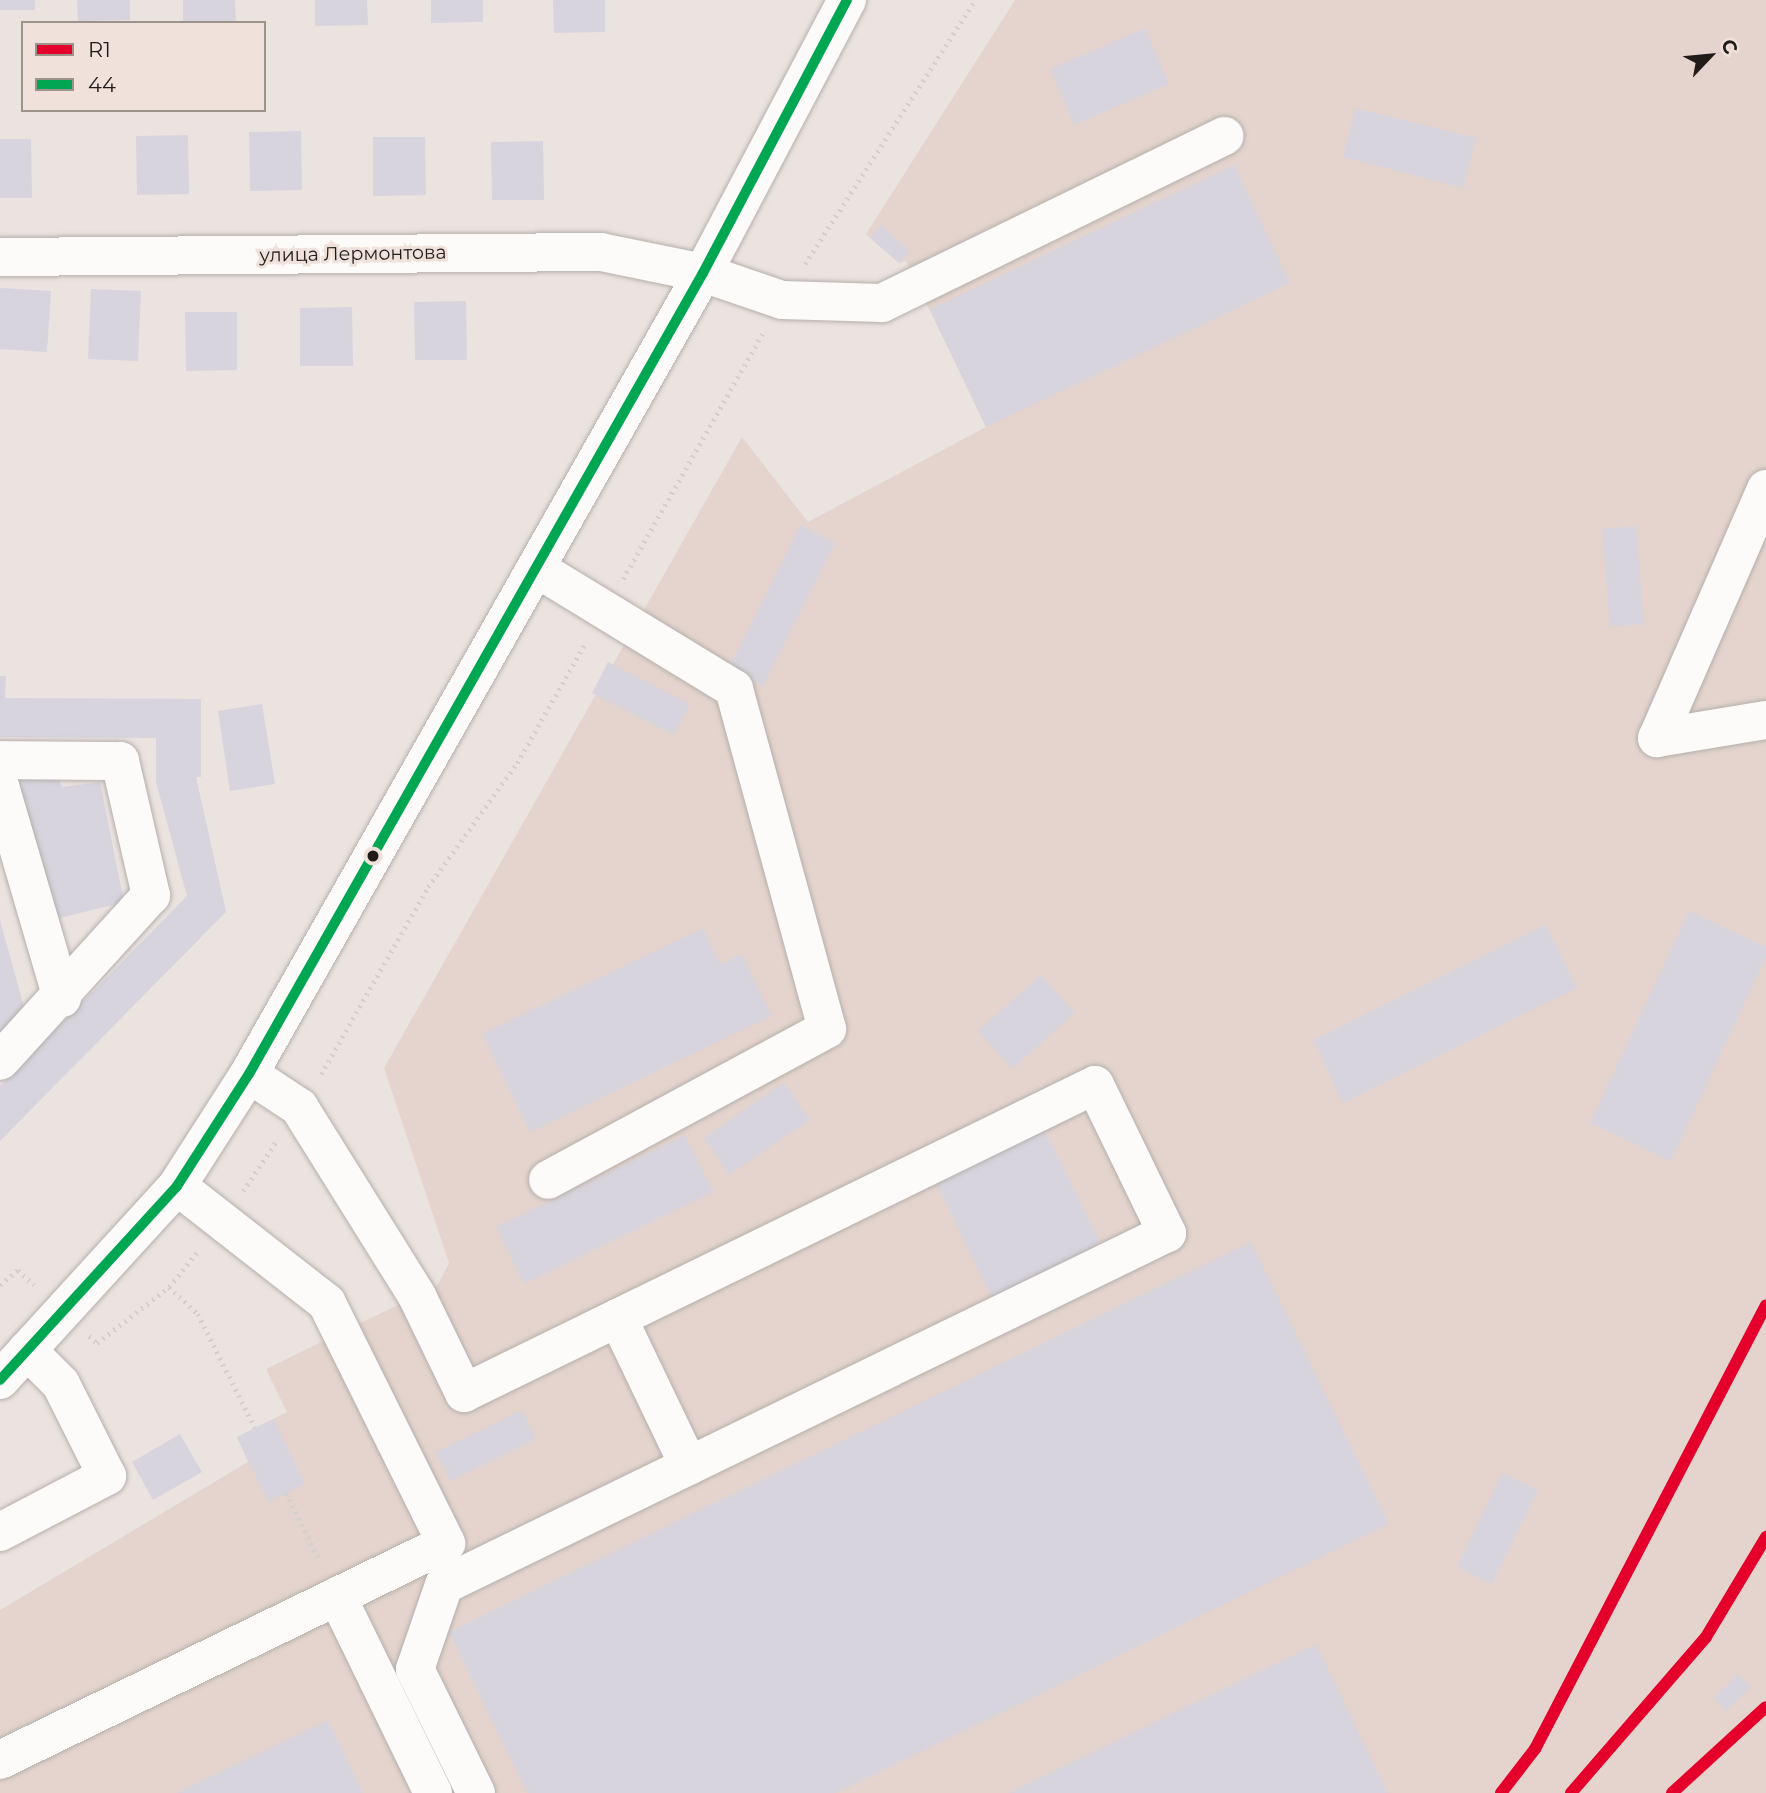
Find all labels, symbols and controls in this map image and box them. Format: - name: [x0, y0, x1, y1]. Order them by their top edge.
- legend: [21, 21, 266, 112]
- north arrow: [1675, 21, 1745, 91]
- text: С: [1716, 35, 1743, 58]
- text: R1: [88, 37, 111, 62]
- text: 44: [88, 72, 116, 97]
- street label: улица Лермонтова: [259, 241, 447, 267]
- unlabelled marker: [366, 849, 380, 863]

